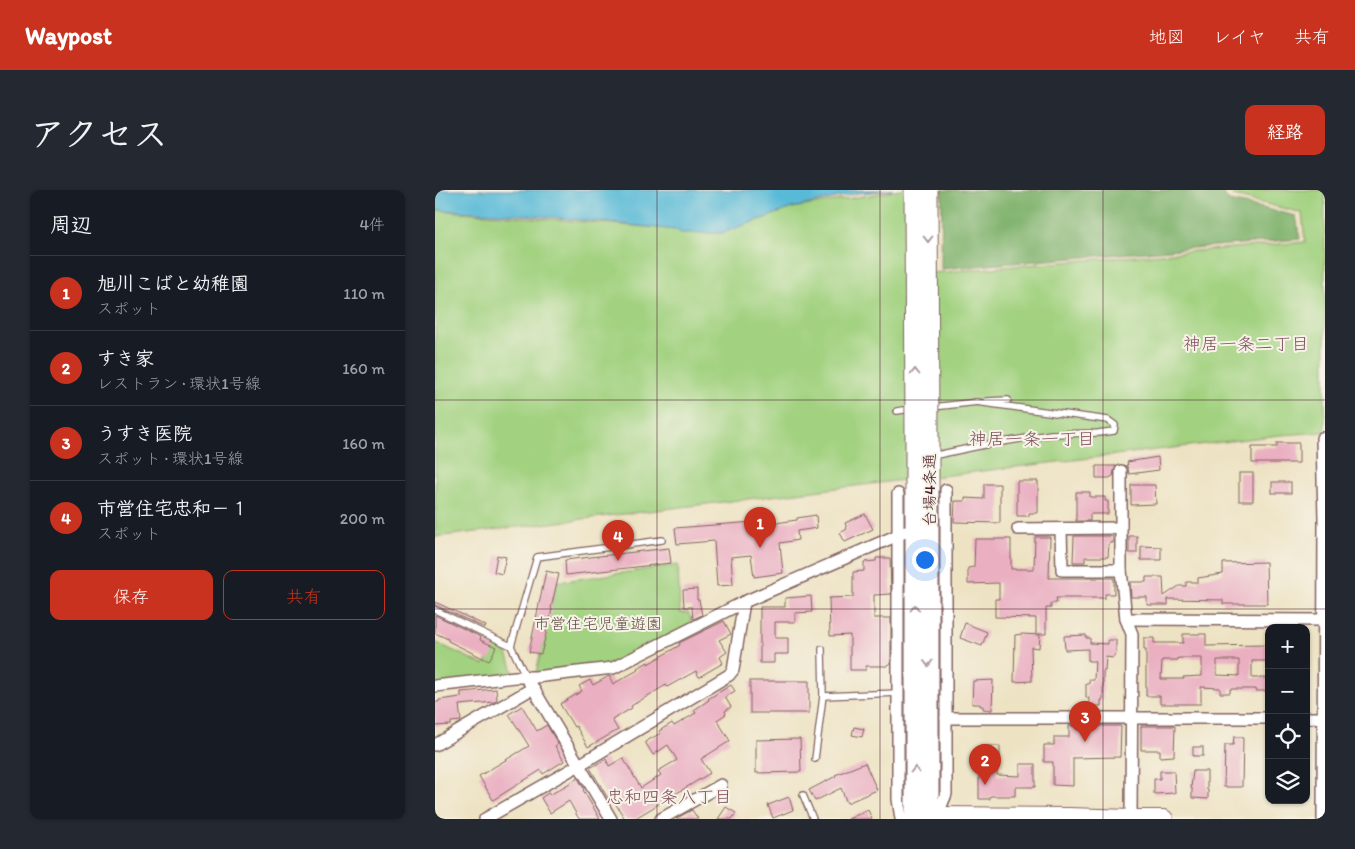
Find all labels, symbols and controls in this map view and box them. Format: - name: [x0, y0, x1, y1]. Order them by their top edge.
- text: Waypost: [25, 21, 112, 50]
- text: 地図: [1149, 26, 1185, 48]
- text: レイヤ: [1213, 26, 1266, 48]
- text: 共有: [1294, 26, 1330, 48]
- button: 経路: [1245, 105, 1325, 155]
- text: アクセス: [30, 113, 168, 155]
- text: 周辺: [50, 212, 92, 237]
- text: 4件: [359, 215, 385, 234]
- one-way arrow: [923, 235, 933, 243]
- text: 旭川こばと幼稚園: [97, 272, 249, 295]
- text: 1: [62, 284, 70, 303]
- text: 110 m: [343, 284, 385, 303]
- text: スポット: [97, 299, 161, 318]
- district label: 神居一条二丁目: [1183, 333, 1309, 355]
- text: すき家: [97, 347, 154, 370]
- text: 2: [62, 359, 70, 378]
- text: 160 m: [342, 359, 385, 378]
- one-way arrow: [910, 368, 920, 376]
- text: レストラン · 環状1号線: [97, 374, 261, 393]
- text: うすき医院: [97, 422, 192, 445]
- district label: 神居一条一丁目: [969, 428, 1095, 450]
- text: 3: [62, 434, 70, 453]
- text: 160 m: [342, 434, 385, 453]
- text: スポット · 環状1号線: [97, 449, 243, 468]
- street label: 台場4条通: [920, 453, 939, 527]
- text: 市営住宅忠和－１: [97, 497, 249, 520]
- pin: 1: [744, 507, 776, 548]
- text: 4: [61, 509, 71, 528]
- text: 200 m: [340, 509, 385, 528]
- pin: 4: [602, 520, 634, 561]
- text: スポット: [97, 524, 161, 543]
- your location: [912, 547, 938, 573]
- button: 保存: [50, 570, 213, 620]
- button: 共有: [223, 570, 385, 620]
- one-way arrow: [910, 604, 920, 612]
- park label: 市営住宅児童遊園: [534, 614, 662, 633]
- map controls: [1265, 624, 1310, 804]
- button: +: [1265, 624, 1310, 669]
- one-way arrow: [923, 659, 933, 667]
- button: −: [1265, 669, 1310, 714]
- pin: 3: [1069, 701, 1101, 742]
- button: locate: [1265, 714, 1310, 759]
- pin: 2: [969, 744, 1001, 785]
- button: layers: [1265, 759, 1310, 804]
- one-way arrow: [910, 766, 920, 774]
- district label: 忠和四条八丁目: [606, 786, 732, 808]

